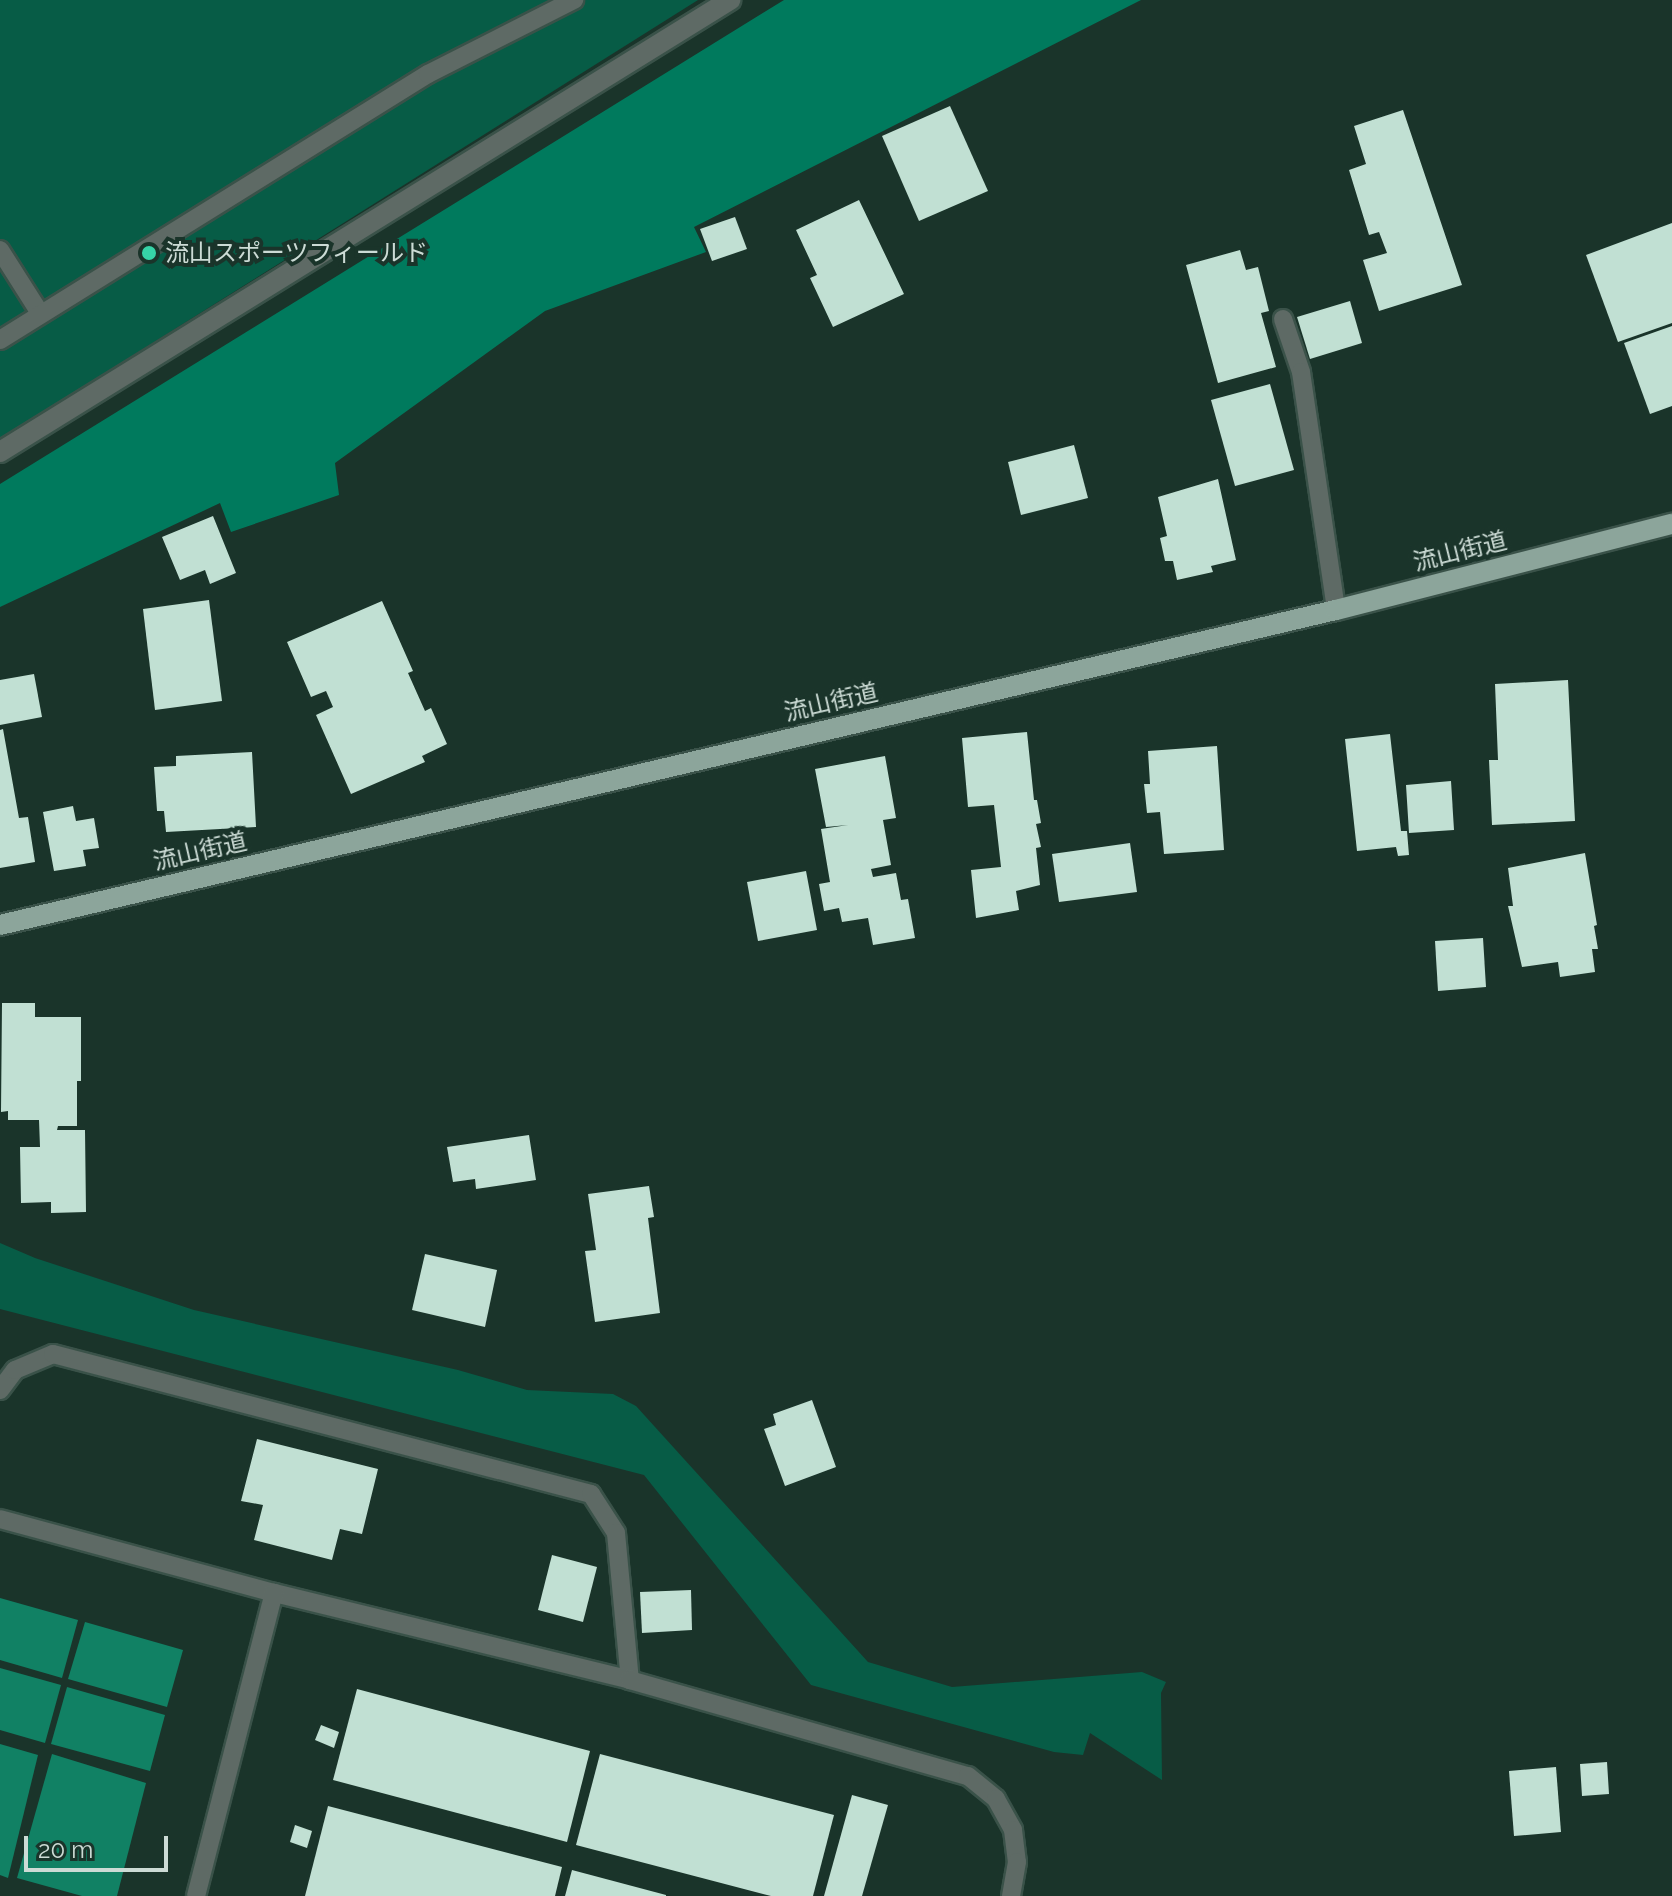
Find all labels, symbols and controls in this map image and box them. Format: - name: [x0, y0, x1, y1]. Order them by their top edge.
- place label: 流山スポーツフィールド: [165, 239, 429, 267]
- marker: 流山スポーツフィールド: [140, 244, 158, 262]
- street label: 流山街道: [1410, 525, 1510, 577]
- street label: 流山街道: [781, 677, 881, 727]
- street label: 流山街道: [150, 826, 250, 876]
- scale bar: [28, 1820, 172, 1870]
- text: 20 m: [38, 1835, 93, 1864]

